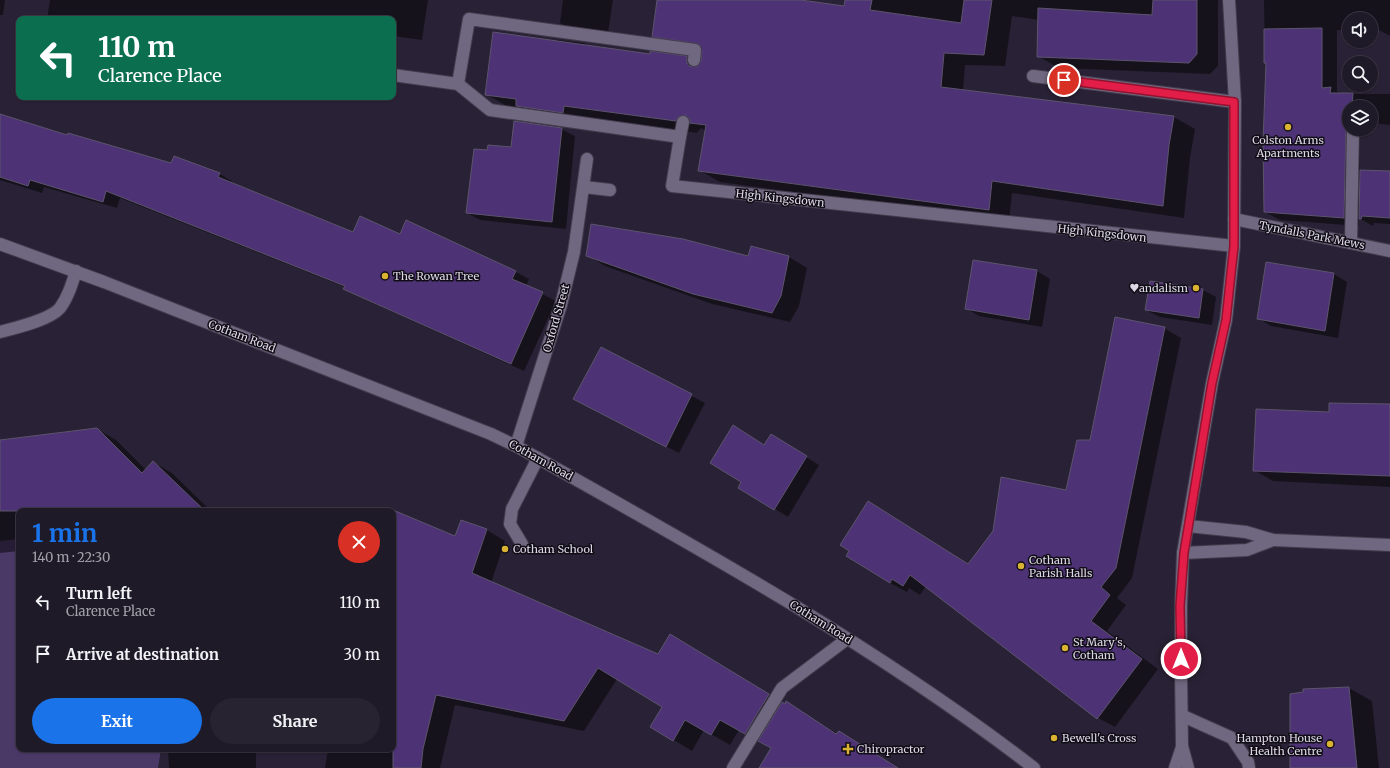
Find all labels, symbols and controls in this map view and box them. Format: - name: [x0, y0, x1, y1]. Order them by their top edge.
- map controls: [1342, 12, 1378, 136]
- button: sound: [1342, 12, 1378, 48]
- text: 110 m: [98, 29, 175, 65]
- icon: left: [32, 32, 84, 84]
- button: search: [1342, 56, 1378, 92]
- pin: [1047, 63, 1081, 97]
- text: Clarence Place: [98, 64, 222, 87]
- icon: arrive: [1053, 69, 1075, 91]
- button: layers: [1342, 100, 1378, 136]
- marker: Colston Arms Apartments: [1283, 122, 1293, 132]
- place label: Colston Arms Apartments: [1252, 133, 1324, 160]
- street label: High Kingsdown: [735, 186, 826, 210]
- street label: Tyndalls Park Mews: [1258, 218, 1366, 252]
- street label: High Kingsdown: [1057, 221, 1148, 245]
- place label: The Rowan Tree: [393, 269, 480, 283]
- marker: The Rowan Tree: [380, 271, 390, 281]
- place label: ♥andalism: [1130, 281, 1188, 295]
- street label: Oxford Street: [540, 282, 573, 354]
- marker: ♥andalism: [1191, 283, 1201, 293]
- street label: Cotham Road: [206, 317, 278, 355]
- street label: Cotham Road: [507, 437, 576, 484]
- text: 1 min: [32, 518, 97, 549]
- button: close: [338, 521, 380, 563]
- place label: Cotham School: [513, 542, 594, 556]
- marker: Cotham School: [500, 544, 510, 554]
- text: 140 m · 22:30: [32, 549, 110, 566]
- place label: Cotham Parish Halls: [1029, 553, 1092, 580]
- marker: Cotham Parish Halls: [1016, 561, 1026, 571]
- text: Turn left: [66, 584, 132, 603]
- icon: left: [32, 591, 54, 613]
- text: 110 m: [339, 593, 380, 612]
- street label: Cotham Road: [787, 597, 855, 647]
- text: Clarence Place: [66, 603, 155, 620]
- place label: St Mary's, Cotham: [1073, 635, 1126, 662]
- position arrow: [1160, 638, 1202, 680]
- icon: arrive: [32, 643, 54, 665]
- marker: St Mary's, Cotham: [1060, 643, 1070, 653]
- text: Arrive at destination: [66, 645, 219, 664]
- text: 30 m: [343, 645, 380, 664]
- button: Exit: [32, 698, 202, 744]
- button: Share: [210, 698, 380, 744]
- place label: Bewell's Cross: [1062, 731, 1136, 745]
- place label: Hampton House Health Centre: [1236, 731, 1322, 758]
- marker: Bewell's Cross: [1049, 733, 1059, 743]
- marker: Hampton House Health Centre: [1325, 739, 1335, 749]
- place label: Chiropractor: [857, 742, 925, 756]
- marker: Chiropractor: [842, 743, 854, 755]

